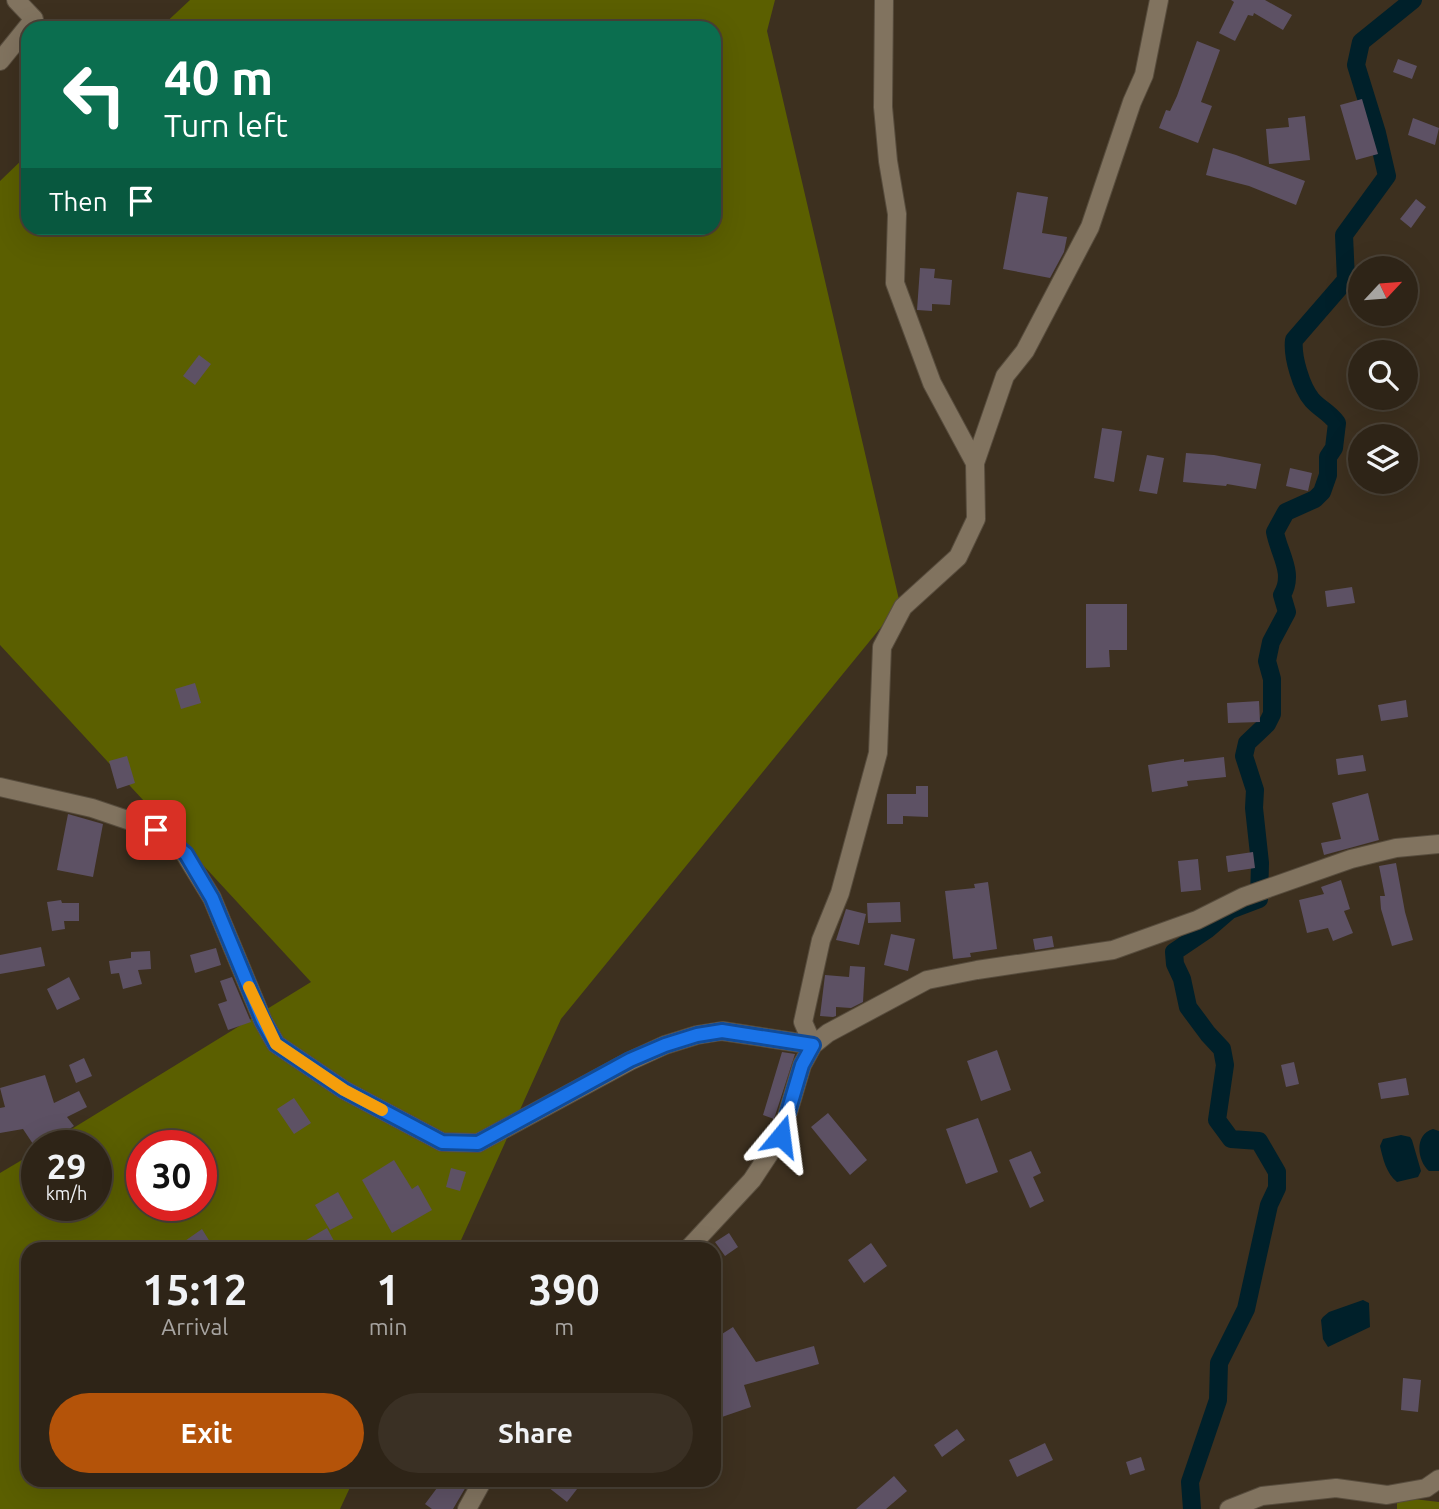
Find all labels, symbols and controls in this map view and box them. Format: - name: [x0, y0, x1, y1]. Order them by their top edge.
- icon: left: [49, 49, 140, 140]
- text: 40 m: [164, 49, 273, 104]
- text: Turn left: [164, 107, 288, 143]
- icon: arrive: [122, 182, 160, 220]
- text: Then: [49, 187, 108, 216]
- north arrow: [1348, 256, 1418, 326]
- map controls: [1348, 256, 1418, 494]
- button: search: [1348, 340, 1418, 410]
- button: layers: [1348, 424, 1418, 494]
- pin: [126, 800, 186, 860]
- icon: arrive: [137, 811, 175, 849]
- position arrow: [744, 1099, 818, 1173]
- speed limit sign: 30: [126, 1130, 217, 1221]
- text: 29: [47, 1146, 86, 1186]
- text: km/h: [46, 1183, 87, 1203]
- text: 15:12: [142, 1266, 247, 1313]
- text: 1: [376, 1266, 400, 1313]
- text: 390: [529, 1266, 600, 1313]
- text: Arrival: [161, 1314, 228, 1339]
- text: min: [369, 1314, 407, 1339]
- text: m: [554, 1314, 574, 1339]
- button: Exit: [49, 1393, 364, 1473]
- button: Share: [378, 1393, 693, 1473]

